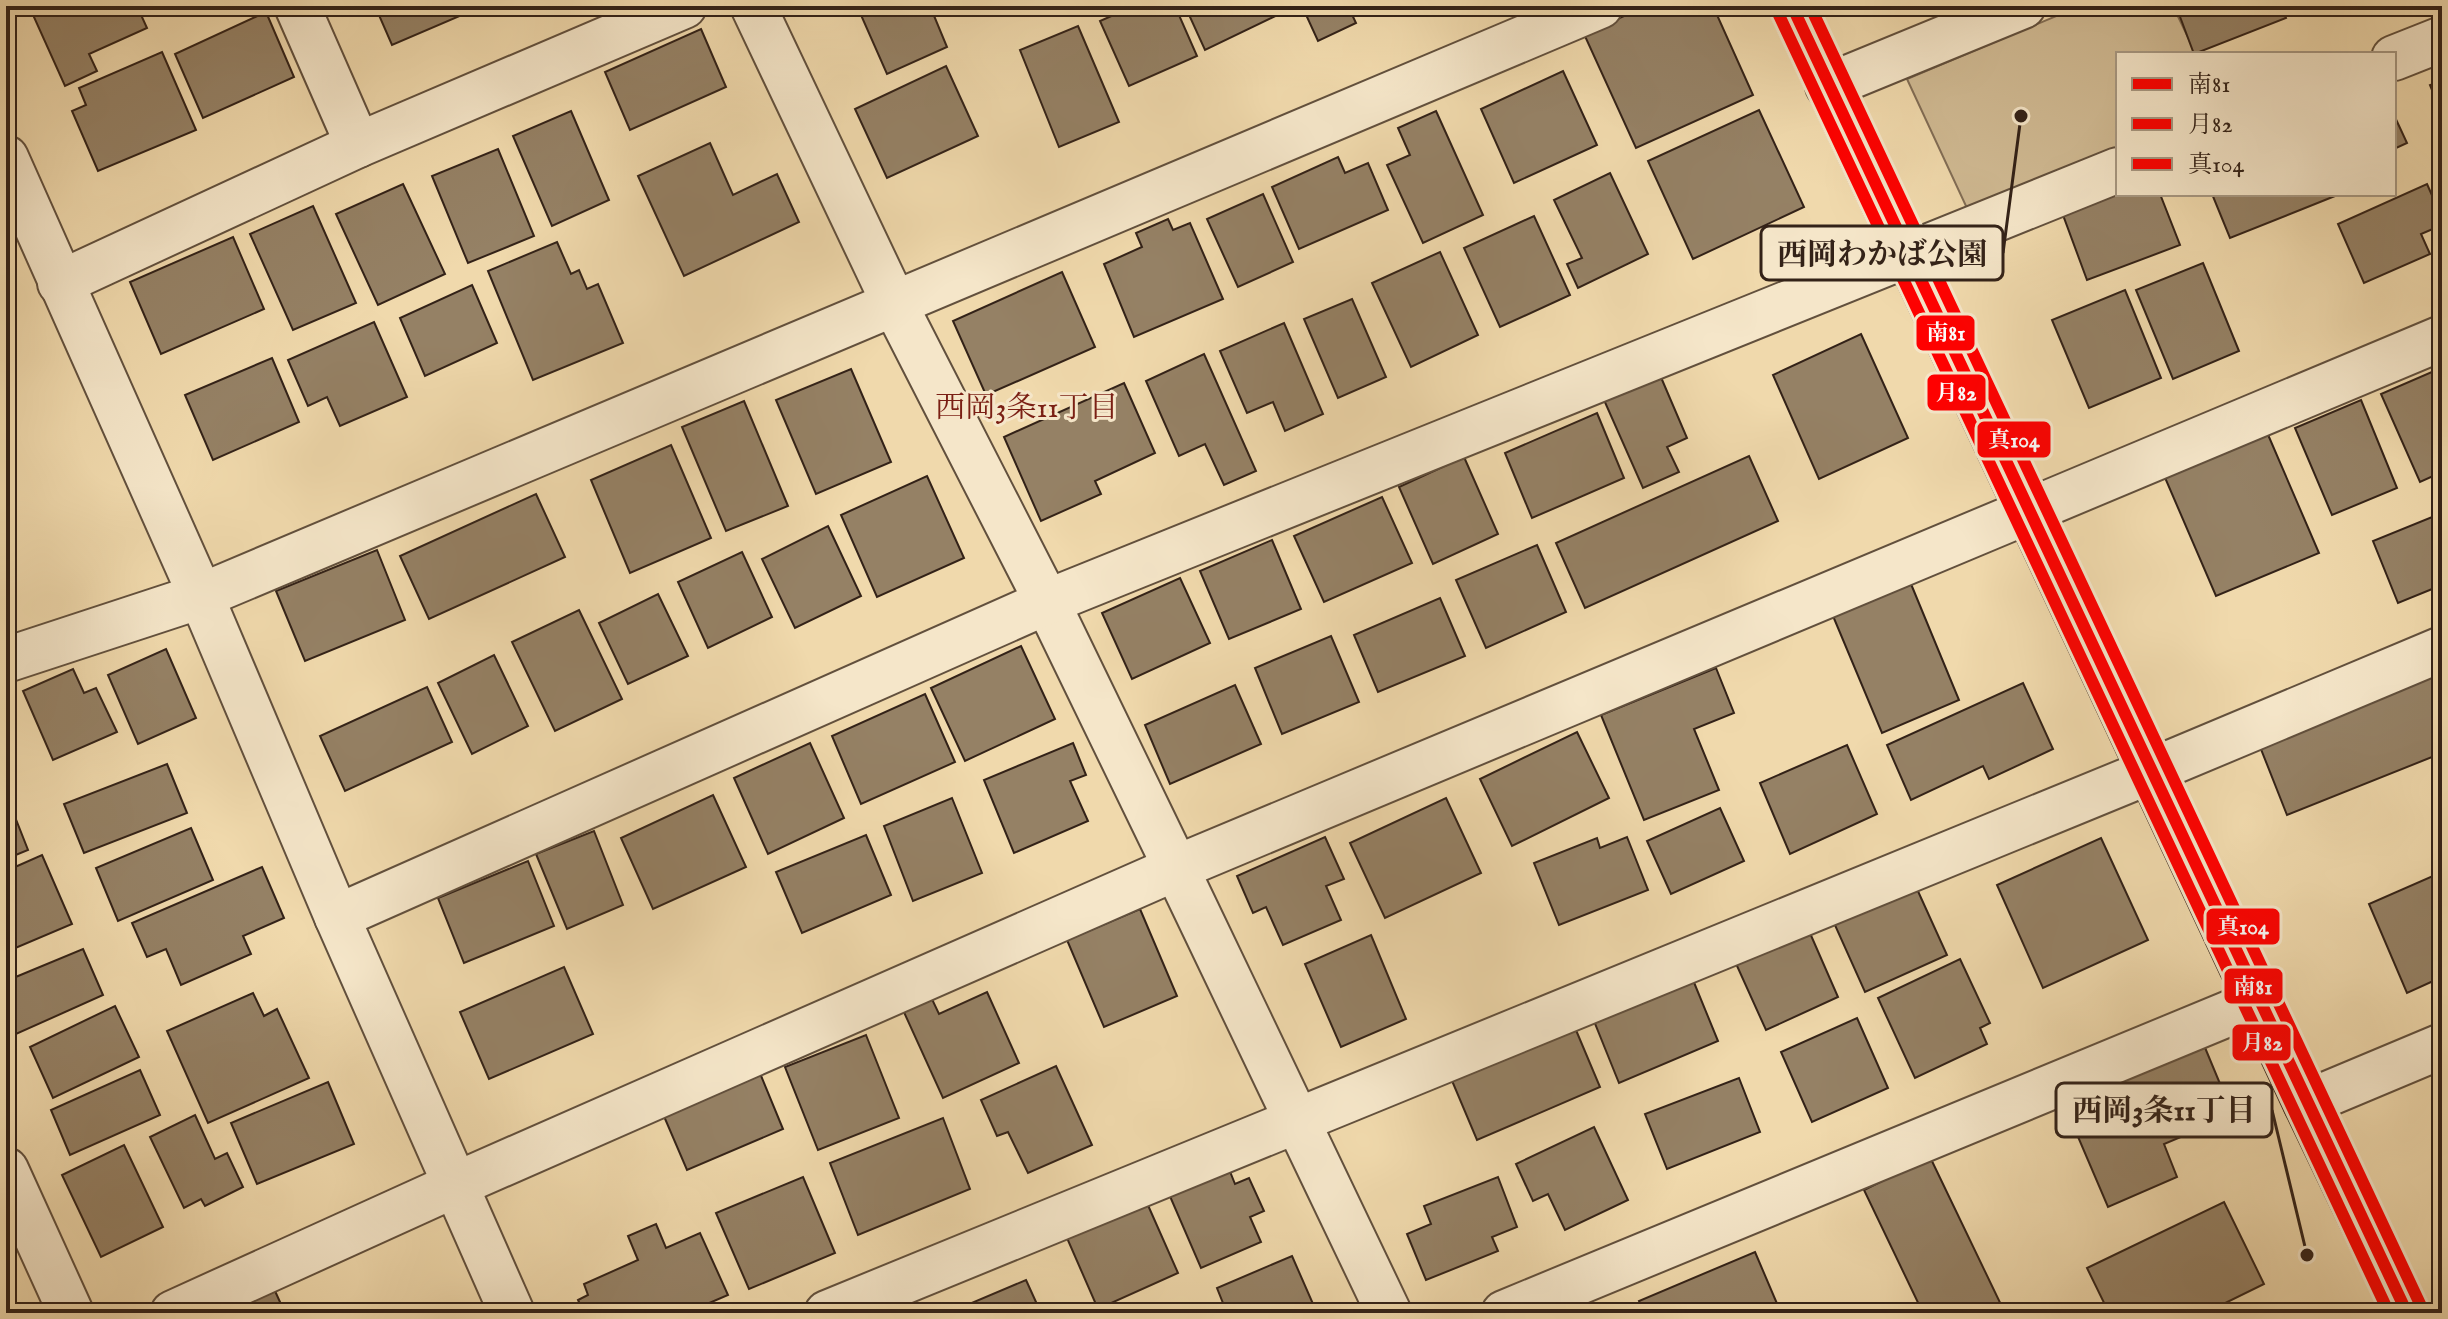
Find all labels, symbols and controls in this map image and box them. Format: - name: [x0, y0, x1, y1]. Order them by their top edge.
- legend: [2116, 52, 2396, 196]
- text: 南81: [2188, 70, 2230, 101]
- text: 月82: [2188, 110, 2233, 141]
- text: 真104: [2188, 150, 2245, 181]
- callout: 西岡わかば公園: [1761, 226, 2003, 280]
- text: 西岡わかば公園: [1777, 237, 1987, 275]
- line badge: 南81: [1915, 314, 1976, 352]
- text: 南81: [1927, 320, 1965, 348]
- line badge: 月82: [1926, 373, 1987, 412]
- text: 月82: [1936, 380, 1976, 408]
- district label: 西岡3条11丁目: [935, 390, 1119, 428]
- line badge: 真104: [1976, 420, 2052, 459]
- text: 真104: [1988, 427, 2041, 455]
- line badge: 真104: [2205, 907, 2281, 946]
- text: 真104: [2217, 914, 2270, 942]
- line badge: 南81: [2223, 967, 2284, 1005]
- text: 南81: [2234, 974, 2272, 1002]
- line badge: 月82: [2231, 1023, 2292, 1062]
- text: 月82: [2242, 1030, 2282, 1058]
- callout: 西岡3条11丁目: [2056, 1083, 2272, 1137]
- text: 西岡3条11丁目: [2072, 1093, 2256, 1131]

